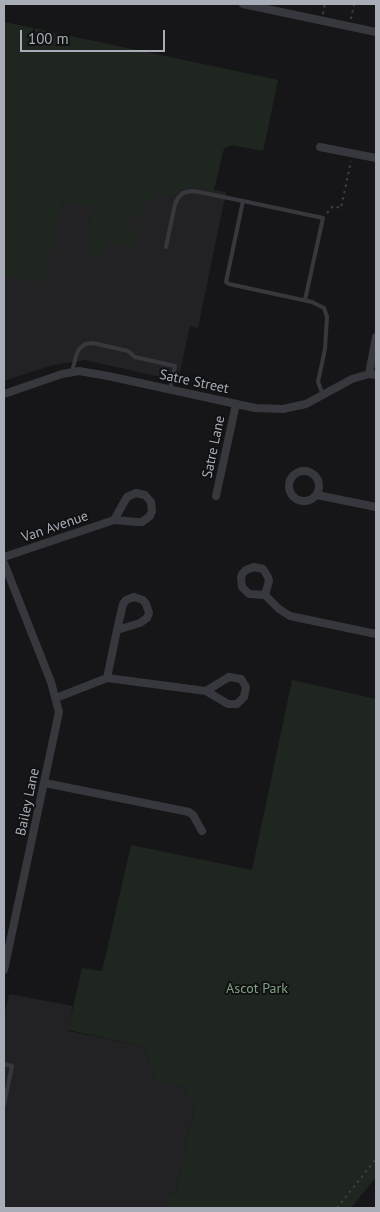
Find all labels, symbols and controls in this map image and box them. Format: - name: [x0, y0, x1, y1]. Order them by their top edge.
- scale bar: [22, 20, 168, 52]
- text: 100 m: [28, 29, 69, 48]
- street label: Satre Street: [158, 366, 230, 398]
- street label: Satre Lane: [199, 414, 229, 480]
- street label: Van Avenue: [19, 508, 91, 546]
- street label: Bailey Lane: [13, 767, 43, 837]
- park label: Ascot Park: [226, 981, 288, 997]

